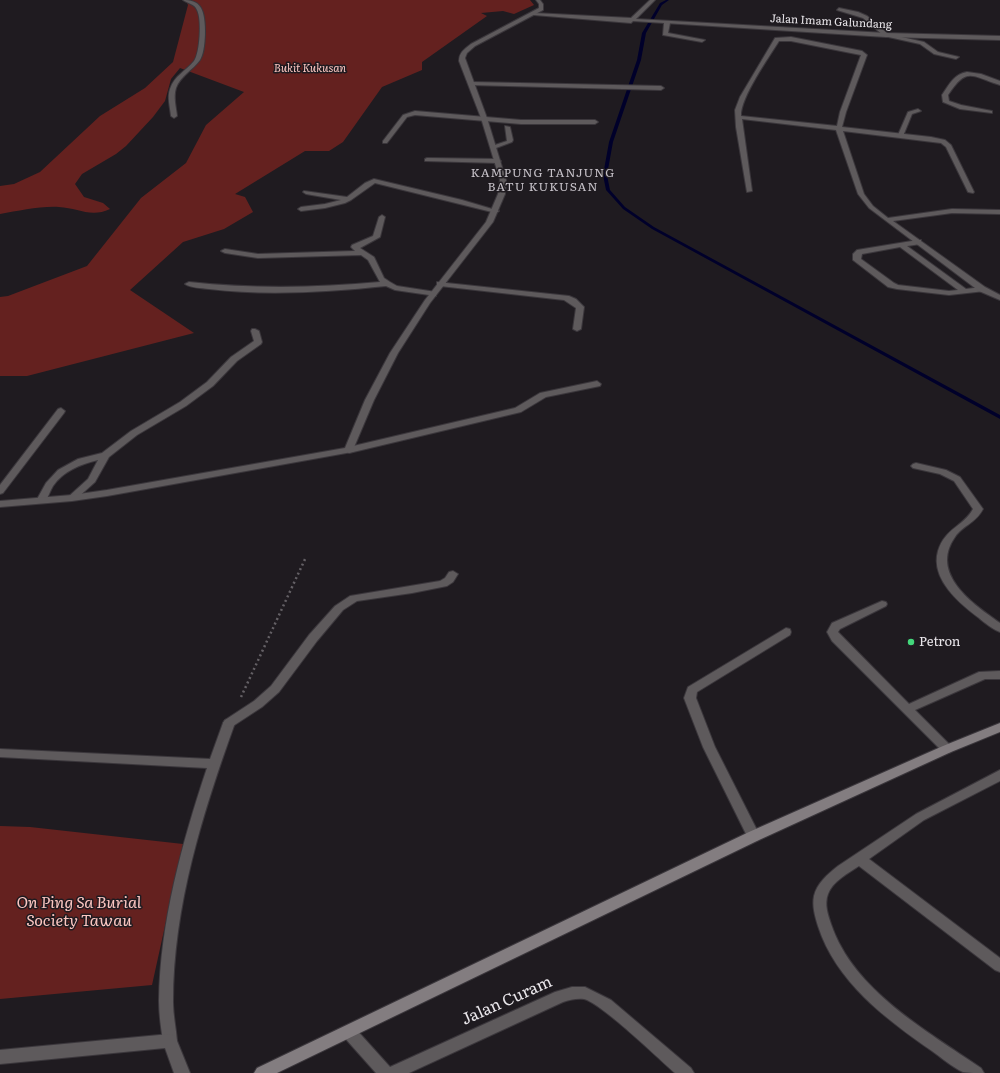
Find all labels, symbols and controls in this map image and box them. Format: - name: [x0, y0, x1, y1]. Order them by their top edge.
- street label: Jalan Imam Galundang: [770, 12, 892, 32]
- park label: Bukit Kukusan: [274, 62, 346, 76]
- district label: KAMPUNG TANJUNG BATU KUKUSAN: [471, 166, 615, 194]
- place label: Petron: [919, 634, 960, 650]
- marker: Petron: [906, 637, 916, 647]
- park label: On Ping Sa Burial Society Tawau: [17, 893, 141, 931]
- street label: Jalan Curam: [459, 972, 555, 1030]

